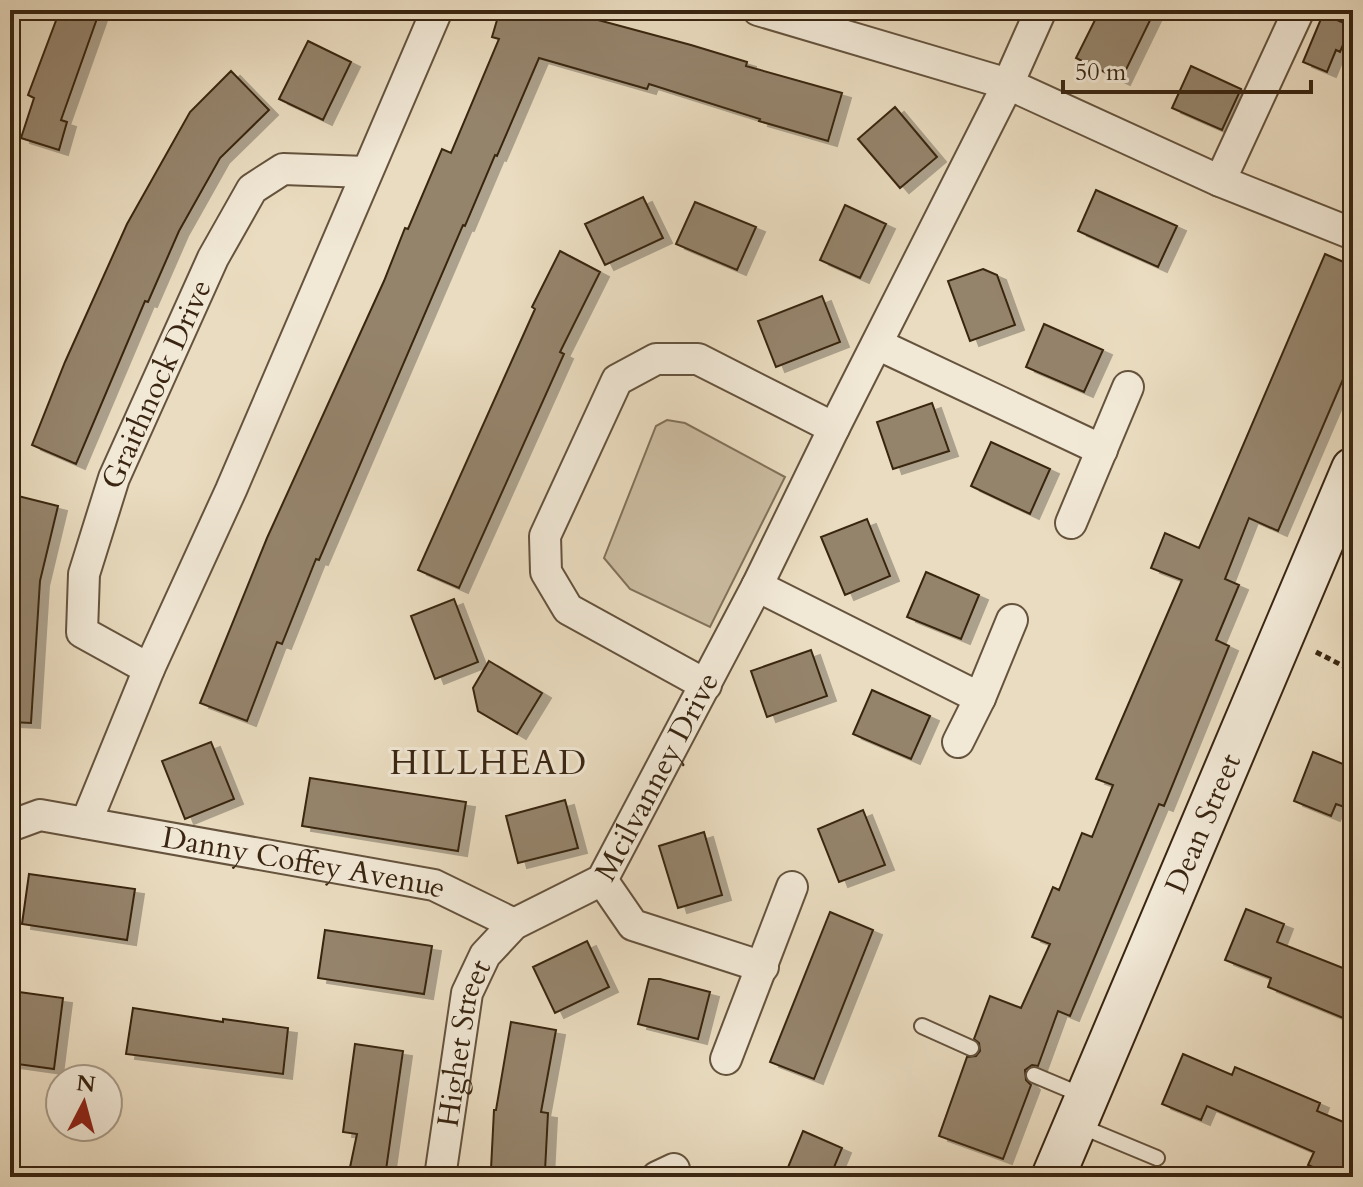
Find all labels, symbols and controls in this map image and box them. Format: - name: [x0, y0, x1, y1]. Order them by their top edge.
- scale bar: [1063, 44, 1311, 94]
- text: 50 m: [1075, 56, 1127, 89]
- street label: Graithnock Drive: [91, 273, 221, 496]
- street label: Mcilvanney Drive: [585, 665, 729, 888]
- district label: HILLHEAD: [390, 740, 588, 786]
- street label: Dean Street: [1155, 747, 1251, 900]
- street label: Danny Coffey Avenue: [159, 817, 453, 909]
- street label: Highet Street: [427, 952, 501, 1130]
- north arrow: [44, 1063, 124, 1143]
- text: N: [75, 1068, 97, 1100]

